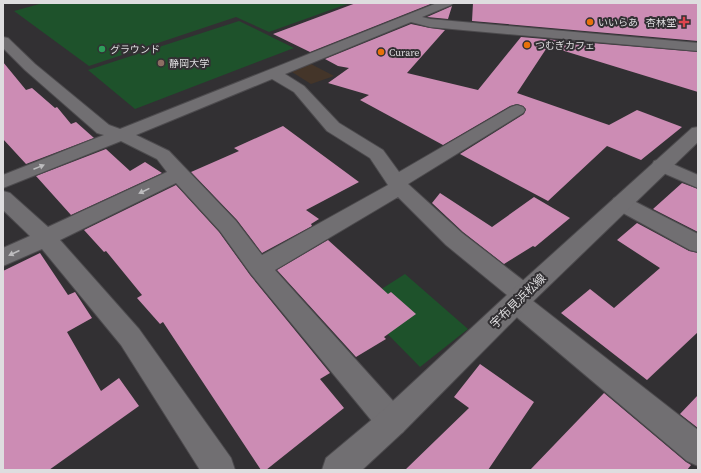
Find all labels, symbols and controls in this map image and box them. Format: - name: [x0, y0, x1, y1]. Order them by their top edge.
- place label: いいらあ: [598, 16, 638, 29]
- place label: 杏林堂: [646, 16, 676, 29]
- marker: いいらあ: [585, 17, 595, 27]
- marker: 杏林堂: [679, 17, 689, 27]
- place label: つむぎカフェ: [535, 39, 595, 52]
- marker: つむぎカフェ: [522, 40, 532, 50]
- place label: グラウンド: [110, 43, 160, 56]
- marker: グラウンド: [97, 44, 107, 54]
- place label: Curare: [389, 46, 419, 59]
- marker: Curare: [376, 47, 386, 57]
- place label: 静岡大学: [169, 57, 209, 70]
- marker: 静岡大学: [156, 58, 166, 68]
- one-way arrow: [34, 164, 46, 170]
- one-way arrow: [138, 188, 150, 194]
- one-way arrow: [8, 250, 20, 256]
- street label: 宇布見浜松線: [487, 270, 549, 332]

